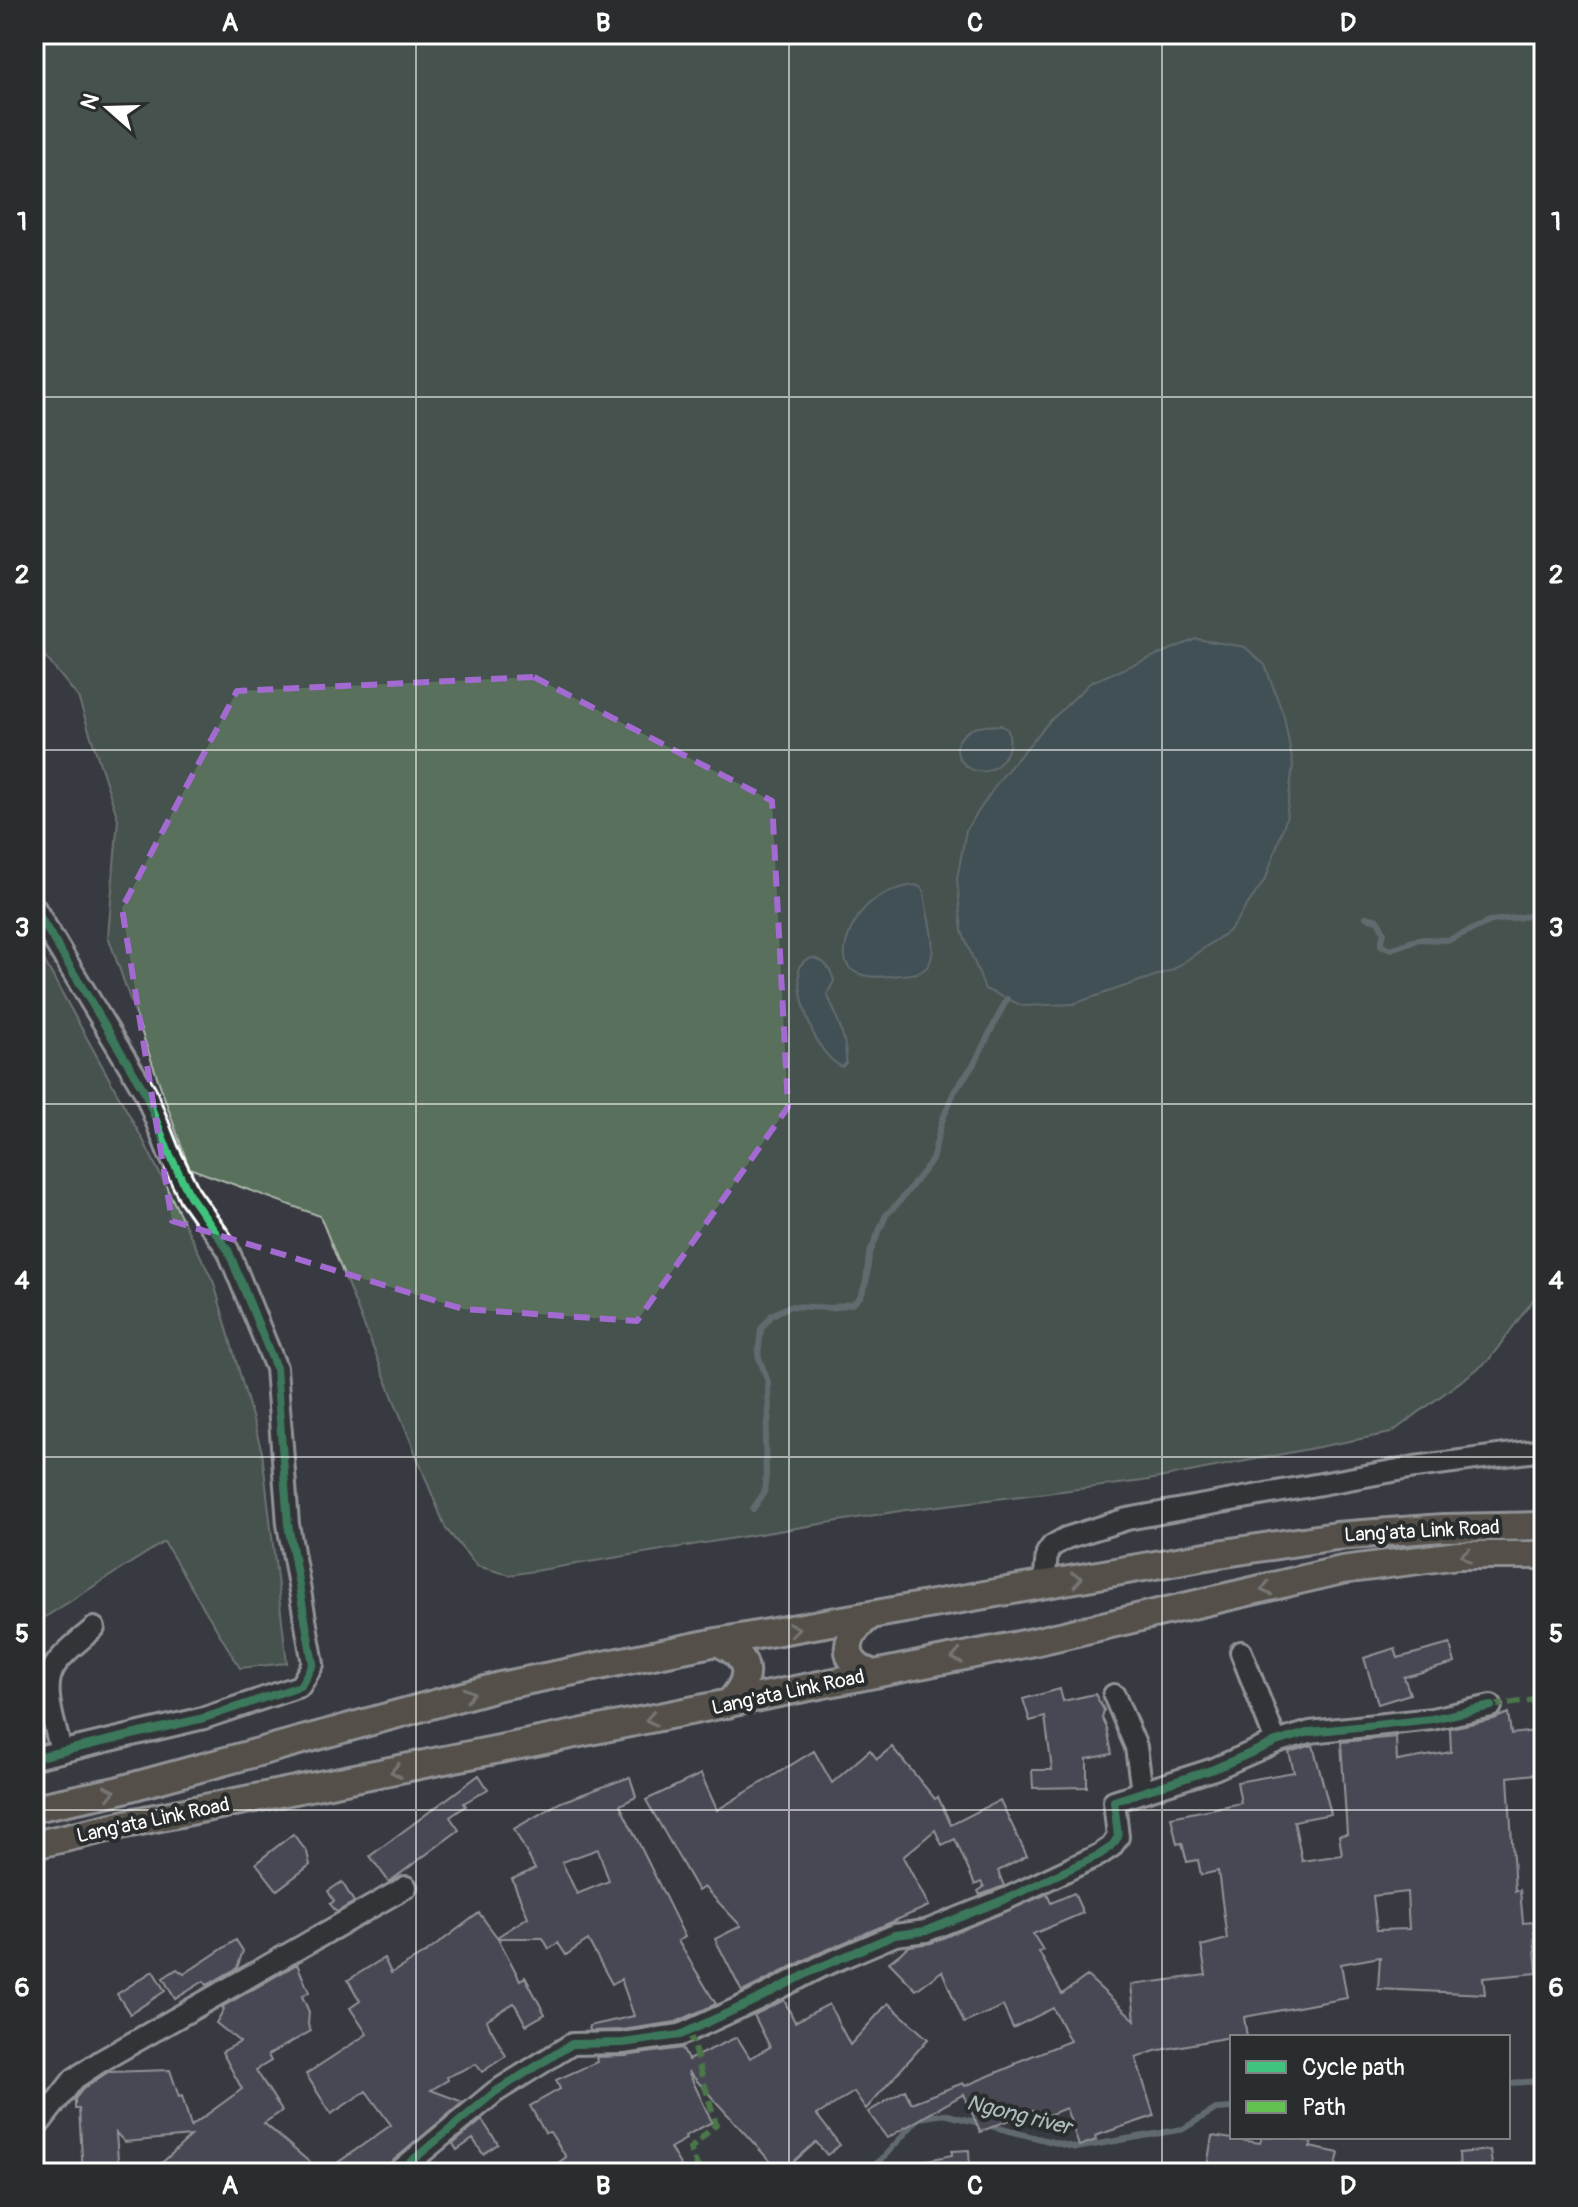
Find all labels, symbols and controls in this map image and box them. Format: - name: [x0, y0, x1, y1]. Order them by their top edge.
- text: A: [222, 7, 239, 39]
- text: B: [596, 7, 610, 39]
- text: C: [967, 7, 983, 39]
- text: D: [1340, 7, 1356, 39]
- north arrow: [68, 68, 148, 148]
- text: N: [74, 90, 106, 113]
- text: 1: [17, 206, 27, 238]
- text: 1: [1551, 206, 1561, 238]
- text: 2: [15, 559, 29, 591]
- text: 2: [1549, 559, 1563, 591]
- text: 3: [15, 912, 29, 944]
- text: 3: [1549, 912, 1563, 944]
- text: 4: [14, 1265, 30, 1297]
- text: 4: [1548, 1265, 1564, 1297]
- street label: Lang'ata Link Road: [1344, 1514, 1500, 1548]
- one-way arrow: [1459, 1547, 1472, 1564]
- one-way arrow: [1070, 1571, 1084, 1588]
- one-way arrow: [1260, 1579, 1273, 1596]
- text: 5: [15, 1618, 29, 1650]
- text: 5: [1549, 1618, 1563, 1650]
- one-way arrow: [787, 1621, 800, 1638]
- one-way arrow: [950, 1648, 964, 1665]
- street label: Lang'ata Link Road: [709, 1664, 867, 1720]
- one-way arrow: [462, 1687, 476, 1703]
- one-way arrow: [644, 1710, 658, 1727]
- one-way arrow: [390, 1762, 403, 1779]
- one-way arrow: [103, 1784, 117, 1801]
- street label: Lang'ata Link Road: [74, 1792, 232, 1848]
- text: 6: [14, 1972, 30, 2004]
- text: 6: [1548, 1972, 1564, 2004]
- legend: [1230, 2035, 1510, 2139]
- text: Cycle path: [1302, 2053, 1405, 2082]
- water label: Ngong river: [964, 2088, 1077, 2142]
- text: Path: [1302, 2093, 1346, 2122]
- text: A: [222, 2170, 239, 2202]
- text: B: [596, 2170, 610, 2202]
- text: C: [967, 2170, 983, 2202]
- text: D: [1340, 2170, 1356, 2202]

